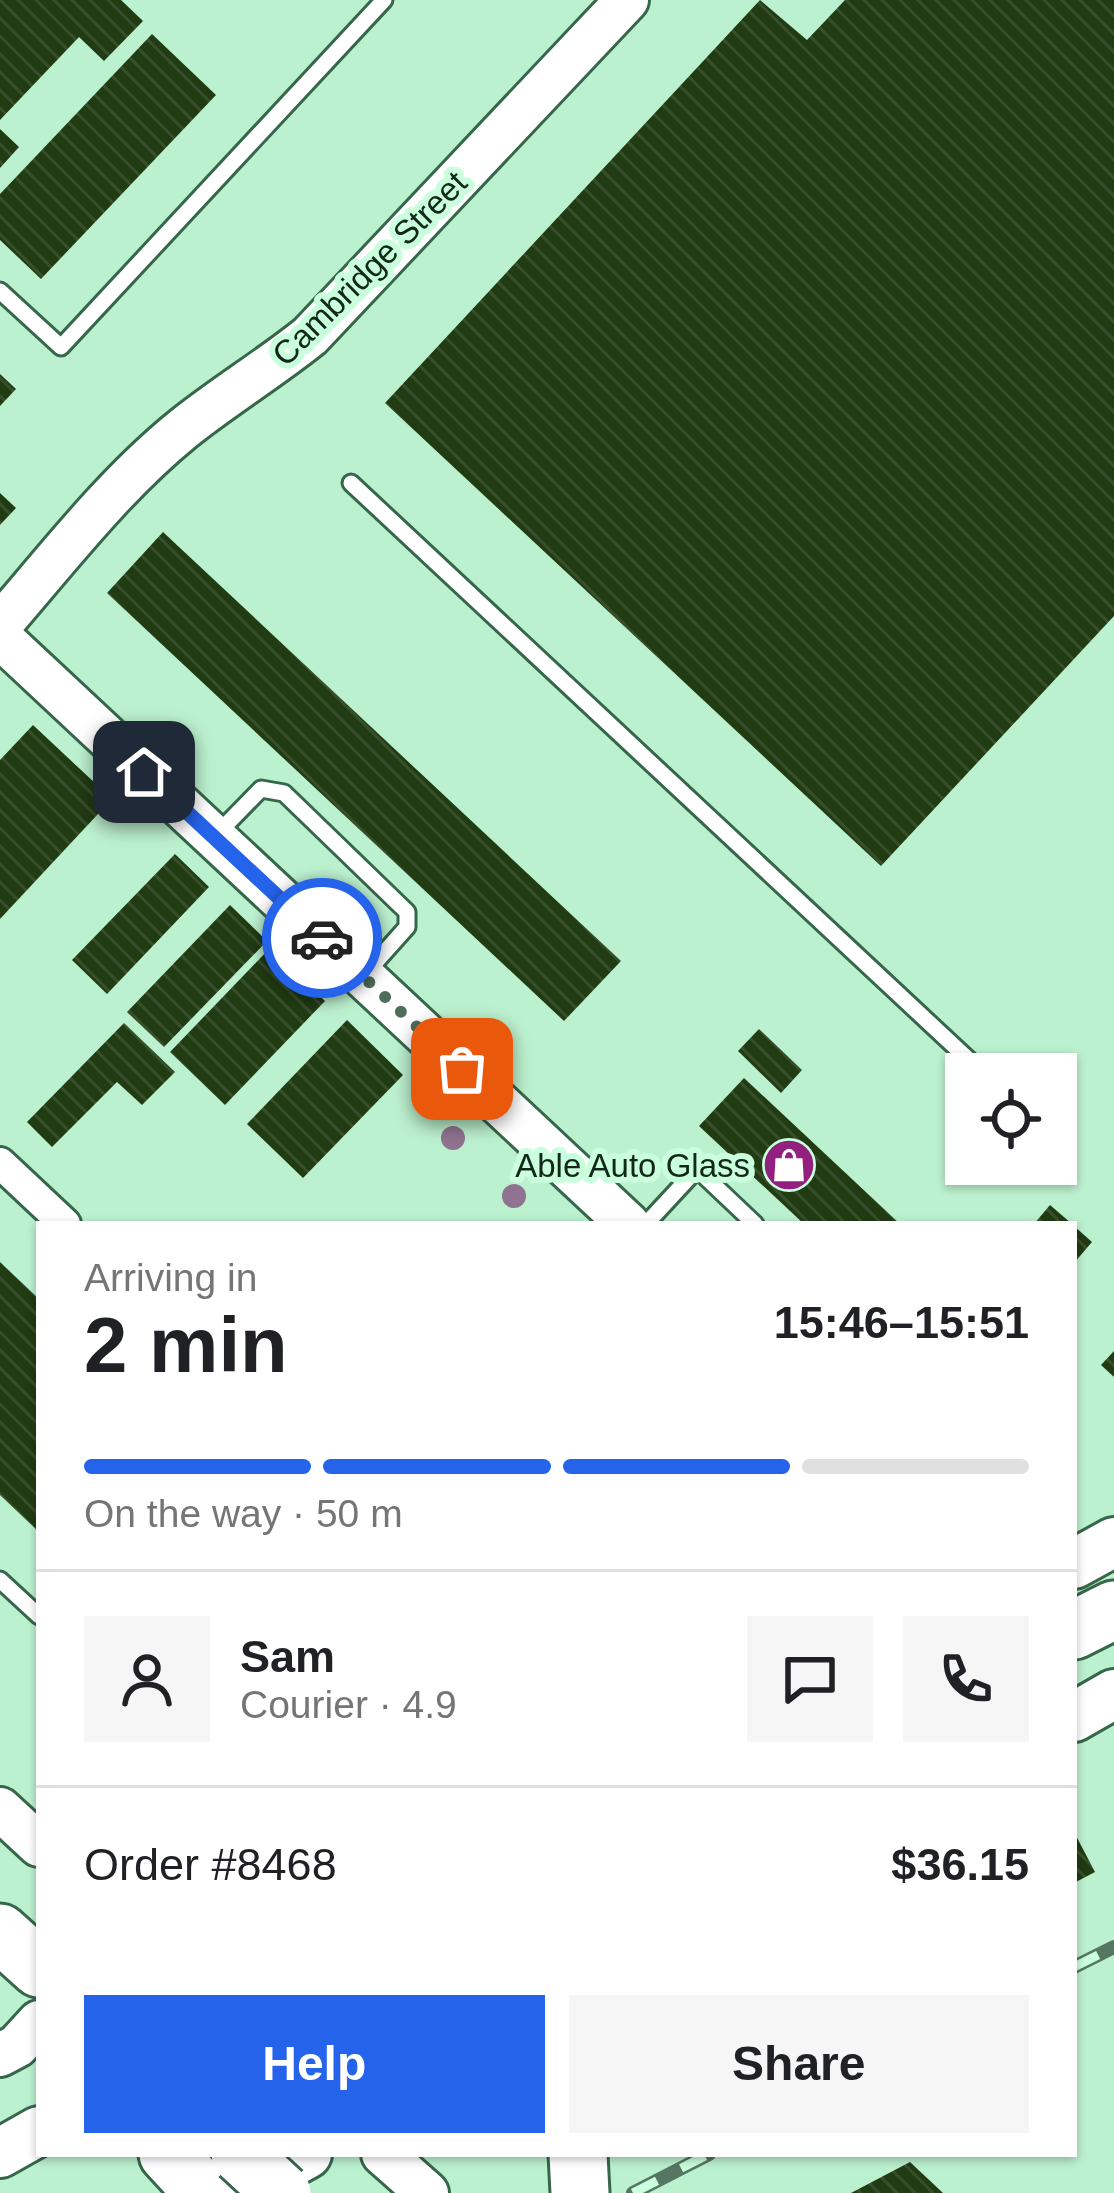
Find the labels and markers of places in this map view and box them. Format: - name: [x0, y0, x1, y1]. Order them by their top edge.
- pin: [93, 721, 195, 823]
- pin: [411, 1018, 513, 1120]
- shop icon: Able Auto Glass: [761, 1137, 817, 1193]
- place label: Able Auto Glass: [515, 1147, 750, 1184]

